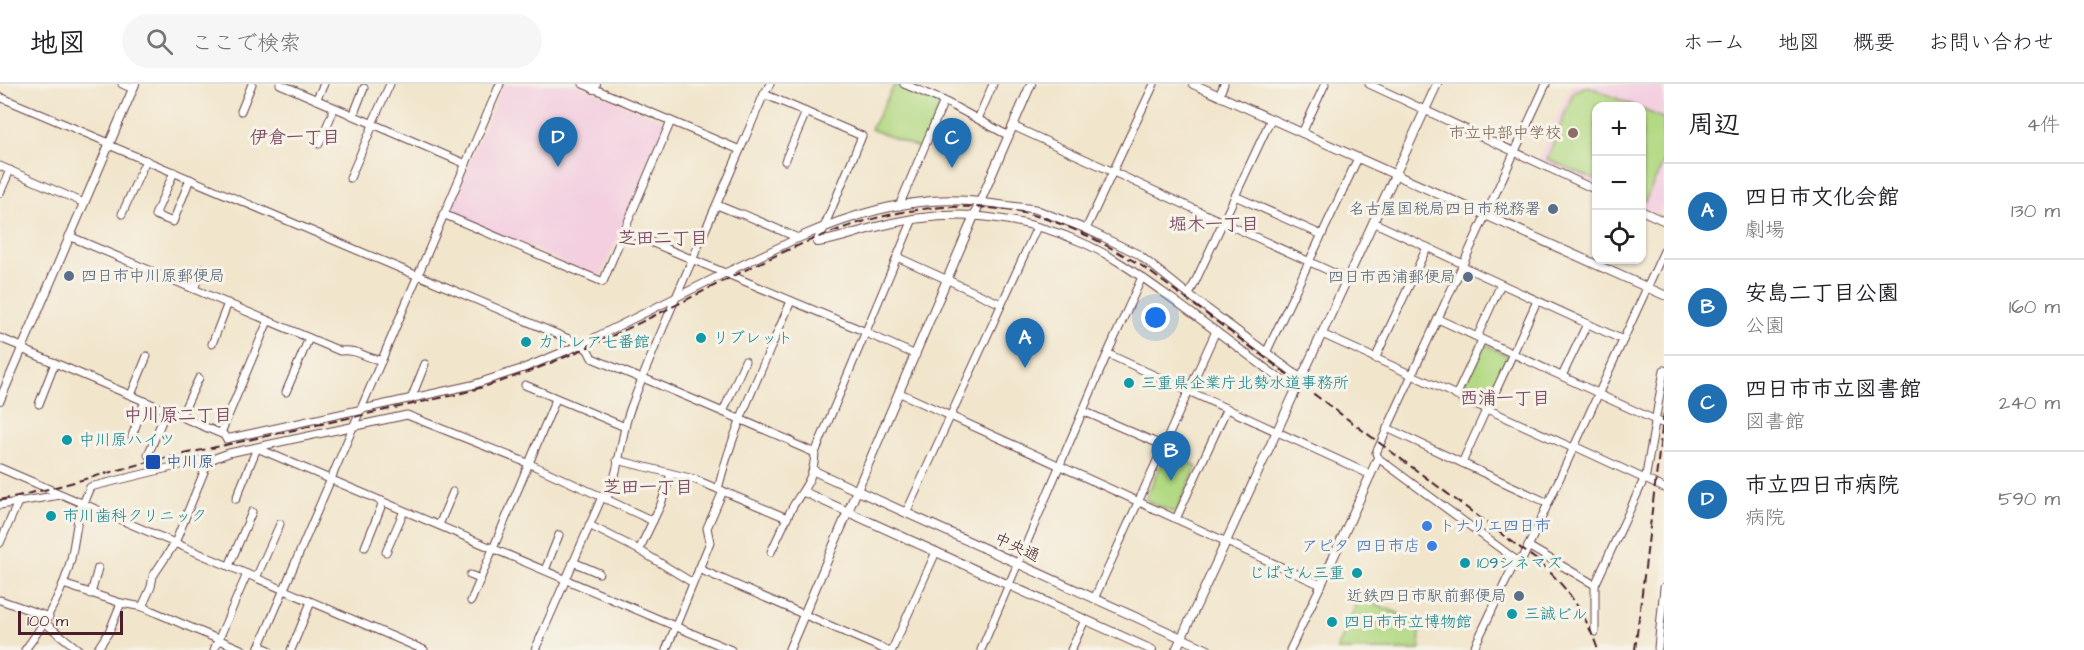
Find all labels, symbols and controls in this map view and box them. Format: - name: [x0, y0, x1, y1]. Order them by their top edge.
- search box: [122, 14, 542, 68]
- text: 地図: [30, 24, 86, 63]
- icon: search: [143, 25, 176, 58]
- text: ここで検索: [191, 28, 301, 59]
- text: ホーム: [1683, 28, 1745, 57]
- text: 地図: [1778, 28, 1820, 57]
- text: 概要: [1853, 28, 1895, 57]
- text: お問い合わせ: [1928, 28, 2054, 57]
- map controls: [1592, 102, 1646, 264]
- button: +: [1592, 102, 1646, 156]
- text: 周辺: [1688, 107, 1740, 143]
- text: 4件: [2026, 111, 2060, 139]
- pin: D: [538, 118, 578, 167]
- pin: C: [932, 118, 972, 168]
- place label: 市立中部中学校: [1449, 122, 1561, 144]
- district label: 伊倉一丁目: [250, 125, 340, 150]
- marker: 市立中部中学校: [1566, 126, 1580, 140]
- button: −: [1592, 156, 1646, 210]
- text: 四日市文化会館: [1745, 182, 1899, 213]
- text: A: [1701, 197, 1714, 225]
- text: 130 m: [2011, 197, 2060, 225]
- place label: 名古屋国税局四日市税務署: [1349, 198, 1541, 220]
- marker: 名古屋国税局四日市税務署: [1546, 202, 1560, 216]
- button: locate: [1592, 210, 1646, 264]
- district label: 堀木一丁目: [1169, 212, 1259, 237]
- text: 劇場: [1745, 216, 1785, 244]
- district label: 芝田二丁目: [618, 226, 708, 251]
- place label: 四日市中川原郵便局: [81, 265, 225, 287]
- place label: 四日市西浦郵便局: [1328, 266, 1456, 288]
- marker: 四日市中川原郵便局: [62, 269, 76, 283]
- marker: 四日市西浦郵便局: [1461, 270, 1475, 284]
- text: 安島二丁目公園: [1745, 278, 1899, 309]
- text: B: [1700, 293, 1715, 321]
- text: 160 m: [2009, 293, 2060, 321]
- your location: [1141, 303, 1170, 332]
- text: 公園: [1745, 312, 1785, 340]
- pin: A: [1006, 318, 1044, 368]
- place label: リブレット: [713, 327, 793, 349]
- place label: カトレア七番館: [538, 331, 650, 353]
- marker: リブレット: [694, 331, 708, 345]
- marker: カトレア七番館: [519, 335, 533, 349]
- place label: 三重県企業庁北勢水道事務所: [1141, 372, 1349, 394]
- text: 四日市市立図書館: [1745, 374, 1921, 405]
- marker: 三重県企業庁北勢水道事務所: [1122, 376, 1136, 390]
- district label: 西浦一丁目: [1460, 386, 1550, 411]
- text: C: [1700, 389, 1715, 417]
- text: 240 m: [1999, 389, 2060, 417]
- district label: 中川原二丁目: [124, 403, 232, 428]
- text: 図書館: [1745, 408, 1805, 436]
- place label: 中川原ハイツ: [79, 429, 175, 451]
- pin: B: [1152, 432, 1190, 481]
- marker: 中川原ハイツ: [60, 433, 74, 447]
- place label: 中川原: [166, 451, 214, 473]
- marker: 中川原: [144, 453, 162, 471]
- text: 市立四日市病院: [1745, 470, 1899, 501]
- district label: 芝田一丁目: [603, 475, 693, 500]
- text: D: [1701, 485, 1714, 513]
- text: 590 m: [1998, 485, 2060, 513]
- text: 病院: [1745, 504, 1785, 532]
- place label: 市川歯科クリニック: [63, 505, 207, 527]
- marker: 市川歯科クリニック: [44, 509, 58, 523]
- place label: トナリエ四日市: [1439, 515, 1551, 537]
- marker: トナリエ四日市: [1420, 519, 1434, 533]
- street label: 中央通: [991, 527, 1043, 567]
- place label: アピタ 四日市店: [1302, 535, 1420, 557]
- marker: アピタ 四日市店: [1425, 539, 1439, 553]
- place label: 109シネマズ: [1477, 552, 1562, 574]
- marker: 109シネマズ: [1458, 556, 1472, 570]
- place label: じばさん三重: [1249, 562, 1345, 584]
- marker: じばさん三重: [1350, 566, 1364, 580]
- place label: 近鉄四日市駅前郵便局: [1347, 585, 1507, 607]
- marker: 近鉄四日市駅前郵便局: [1512, 589, 1526, 603]
- place label: 三誠ビル: [1524, 603, 1588, 625]
- marker: 三誠ビル: [1505, 607, 1519, 621]
- scale bar: [18, 608, 123, 636]
- text: 100 m: [27, 610, 68, 632]
- place label: 四日市市立博物館: [1344, 611, 1472, 633]
- marker: 四日市市立博物館: [1325, 615, 1339, 629]

